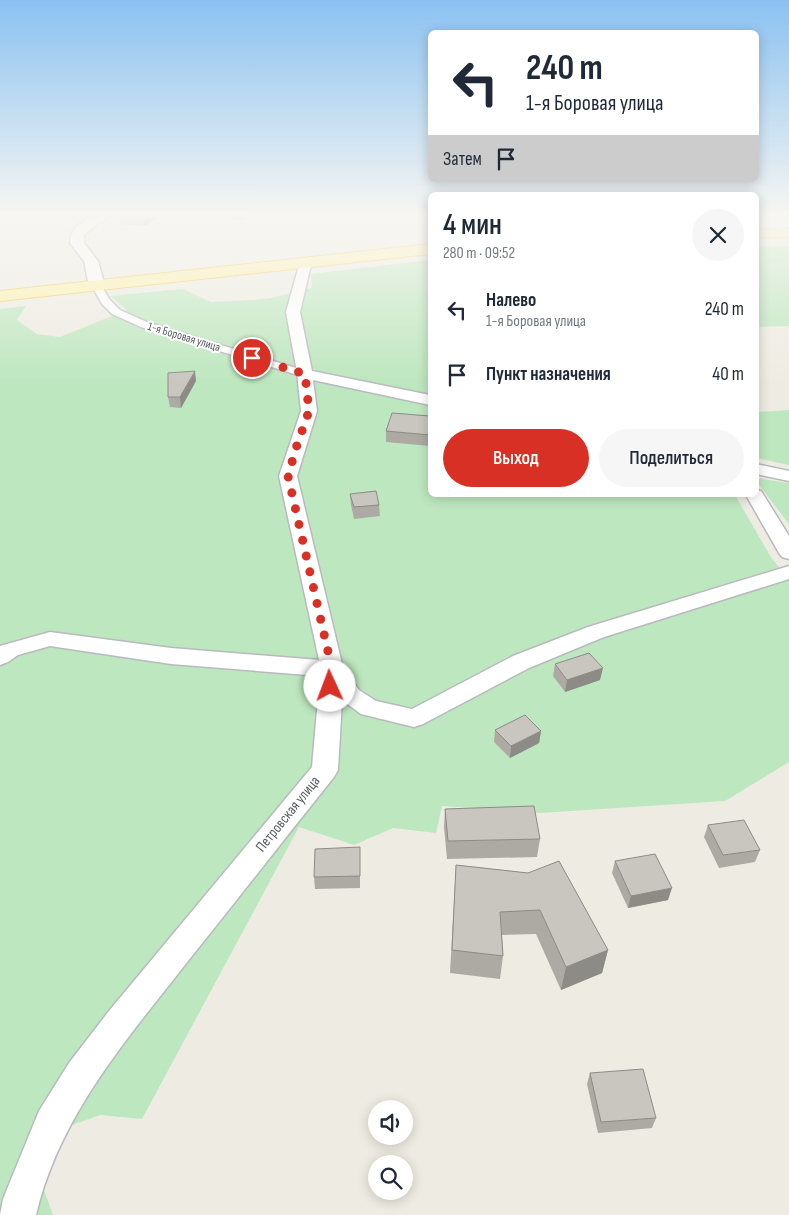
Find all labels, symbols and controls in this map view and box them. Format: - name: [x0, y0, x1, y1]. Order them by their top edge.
- text: 240 m: [526, 47, 603, 90]
- icon: left: [443, 50, 508, 115]
- text: 1-я Боровая улица: [526, 90, 663, 117]
- icon: arrive: [492, 145, 520, 173]
- text: Затем: [443, 148, 482, 171]
- text: 4 мин: [443, 207, 502, 243]
- button: close: [692, 209, 744, 261]
- text: 280 m · 09:52: [443, 244, 515, 263]
- text: Налево: [486, 289, 536, 312]
- icon: left: [443, 296, 471, 324]
- text: 240 m: [705, 298, 744, 321]
- text: 1-я Боровая улица: [486, 312, 586, 331]
- street label: 1-я Боровая улица: [146, 319, 222, 355]
- pin: [231, 337, 273, 379]
- icon: arrive: [238, 344, 266, 372]
- icon: arrive: [443, 361, 471, 389]
- text: Пункт назначения: [486, 363, 611, 386]
- text: 40 m: [712, 363, 744, 386]
- button: Выход: [443, 429, 589, 487]
- button: Поделиться: [599, 429, 744, 487]
- position arrow: [303, 659, 355, 711]
- street label: Петровская улица: [252, 772, 325, 856]
- map controls: [368, 1100, 413, 1200]
- button: sound: [368, 1100, 413, 1145]
- button: search: [368, 1155, 413, 1200]

